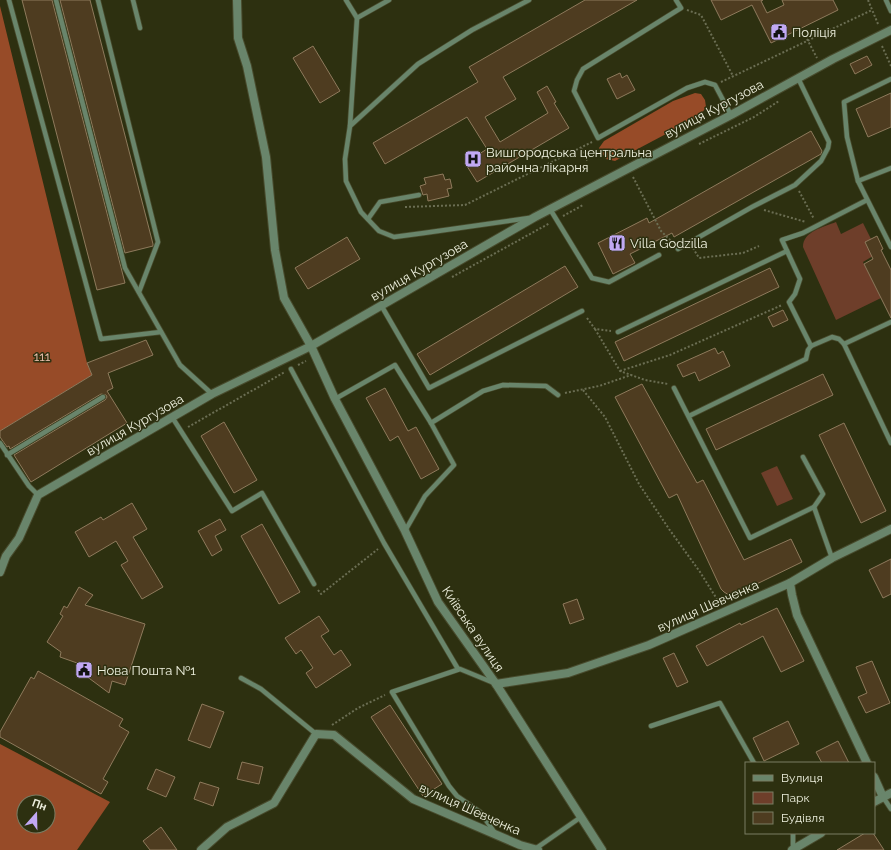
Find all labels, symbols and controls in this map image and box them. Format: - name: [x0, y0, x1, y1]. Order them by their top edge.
- public building icon: Поліція: [769, 22, 789, 42]
- place label: Поліція: [792, 25, 836, 40]
- street label: вулиця Кургузова: [662, 77, 766, 141]
- place label: Вишгородська центральна районна лікарня: [486, 145, 652, 175]
- hospital icon: Вишгородська центральна районна лікарня: [463, 149, 483, 169]
- restaurant icon: Villa Godzilla: [607, 233, 627, 253]
- street label: вулиця Кургузова: [368, 236, 470, 304]
- place label: Villa Godzilla: [630, 236, 708, 251]
- park label: 111: [34, 349, 51, 364]
- street label: вулиця Кургузова: [84, 391, 186, 459]
- street label: вулиця Шевченка: [655, 577, 761, 635]
- street label: Київська вулиця: [439, 583, 507, 675]
- public building icon: Нова Пошта №1: [74, 660, 94, 680]
- place label: Нова Пошта №1: [97, 663, 196, 678]
- legend: [745, 762, 875, 834]
- text: Вулиця: [781, 771, 823, 785]
- street label: вулиця Шевченка: [417, 780, 523, 838]
- text: Парк: [781, 791, 810, 805]
- north arrow: [16, 794, 56, 834]
- text: Пн: [30, 796, 48, 814]
- text: Будівля: [781, 811, 824, 825]

